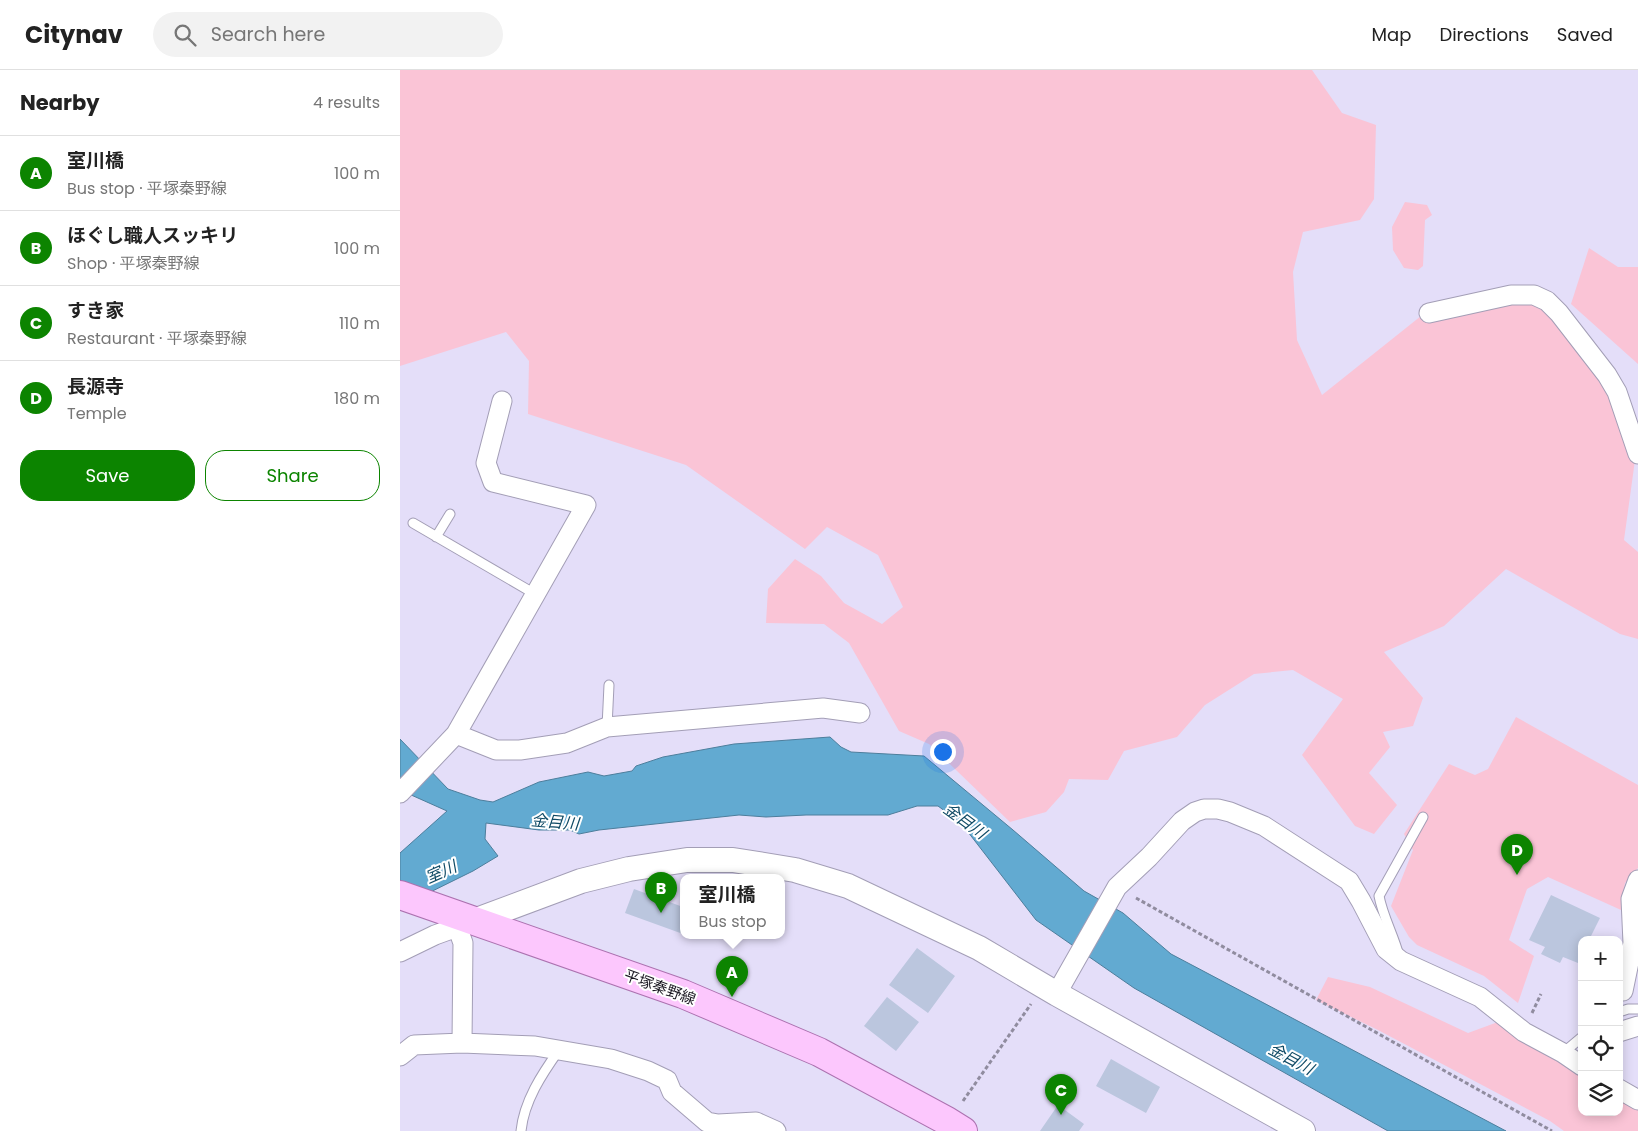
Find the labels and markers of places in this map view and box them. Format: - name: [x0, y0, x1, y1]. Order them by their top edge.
- pin: D: [1501, 834, 1533, 875]
- pin: B: [645, 872, 677, 913]
- pin: A: [716, 956, 748, 997]
- pin: C: [1045, 1074, 1077, 1115]

